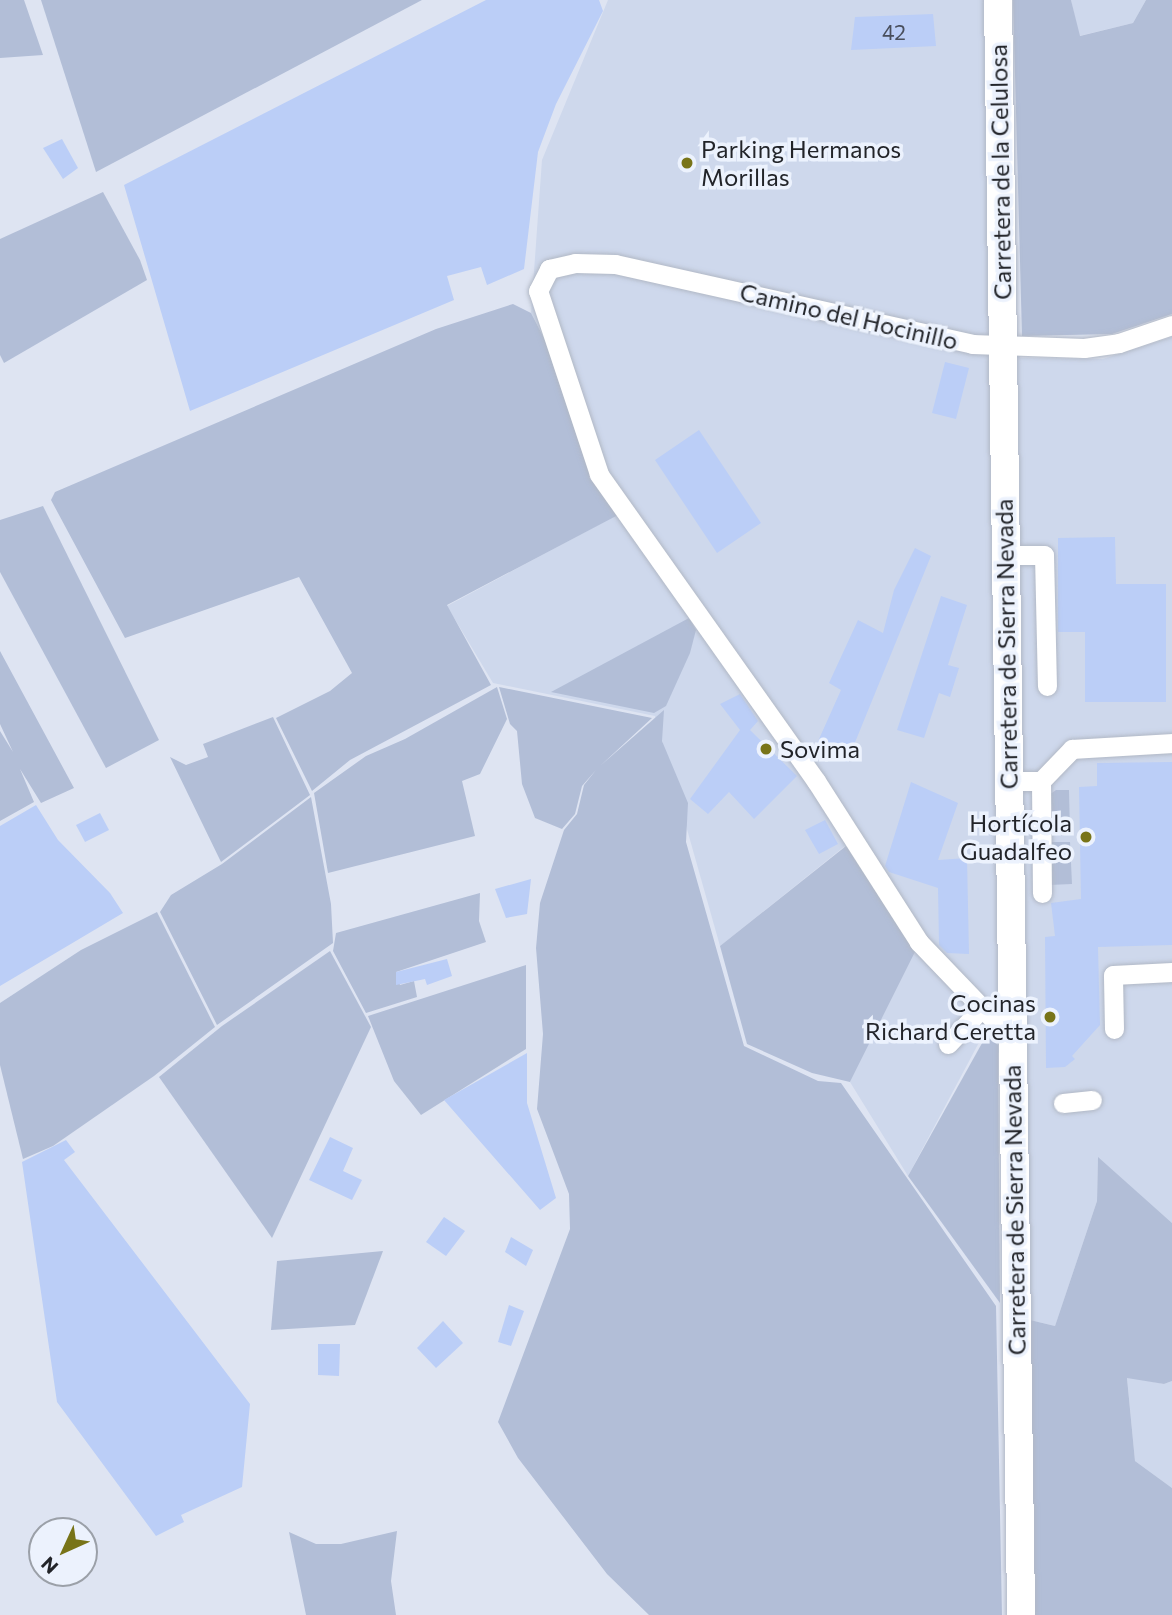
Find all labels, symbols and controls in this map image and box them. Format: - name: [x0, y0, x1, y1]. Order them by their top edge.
- house number: 42: [882, 19, 906, 45]
- street label: Carretera de la Celulosa: [983, 44, 1017, 300]
- place label: Parking Hermanos Morillas: [701, 135, 901, 191]
- marker: Parking Hermanos Morillas: [679, 155, 695, 171]
- street label: Camino del Hocinillo: [737, 277, 961, 355]
- street label: Carretera de Sierra Nevada: [989, 498, 1023, 790]
- place label: Sovima: [780, 735, 860, 763]
- marker: Sovima: [758, 741, 774, 757]
- place label: Hortícola Guadalfeo: [960, 809, 1072, 865]
- marker: Hortícola Guadalfeo: [1078, 829, 1094, 845]
- place label: Cocinas Richard Ceretta: [865, 989, 1036, 1045]
- marker: Cocinas Richard Ceretta: [1042, 1009, 1058, 1025]
- street label: Carretera de Sierra Nevada: [997, 1064, 1031, 1356]
- north arrow: [28, 1517, 98, 1587]
- text: N: [36, 1553, 62, 1579]

